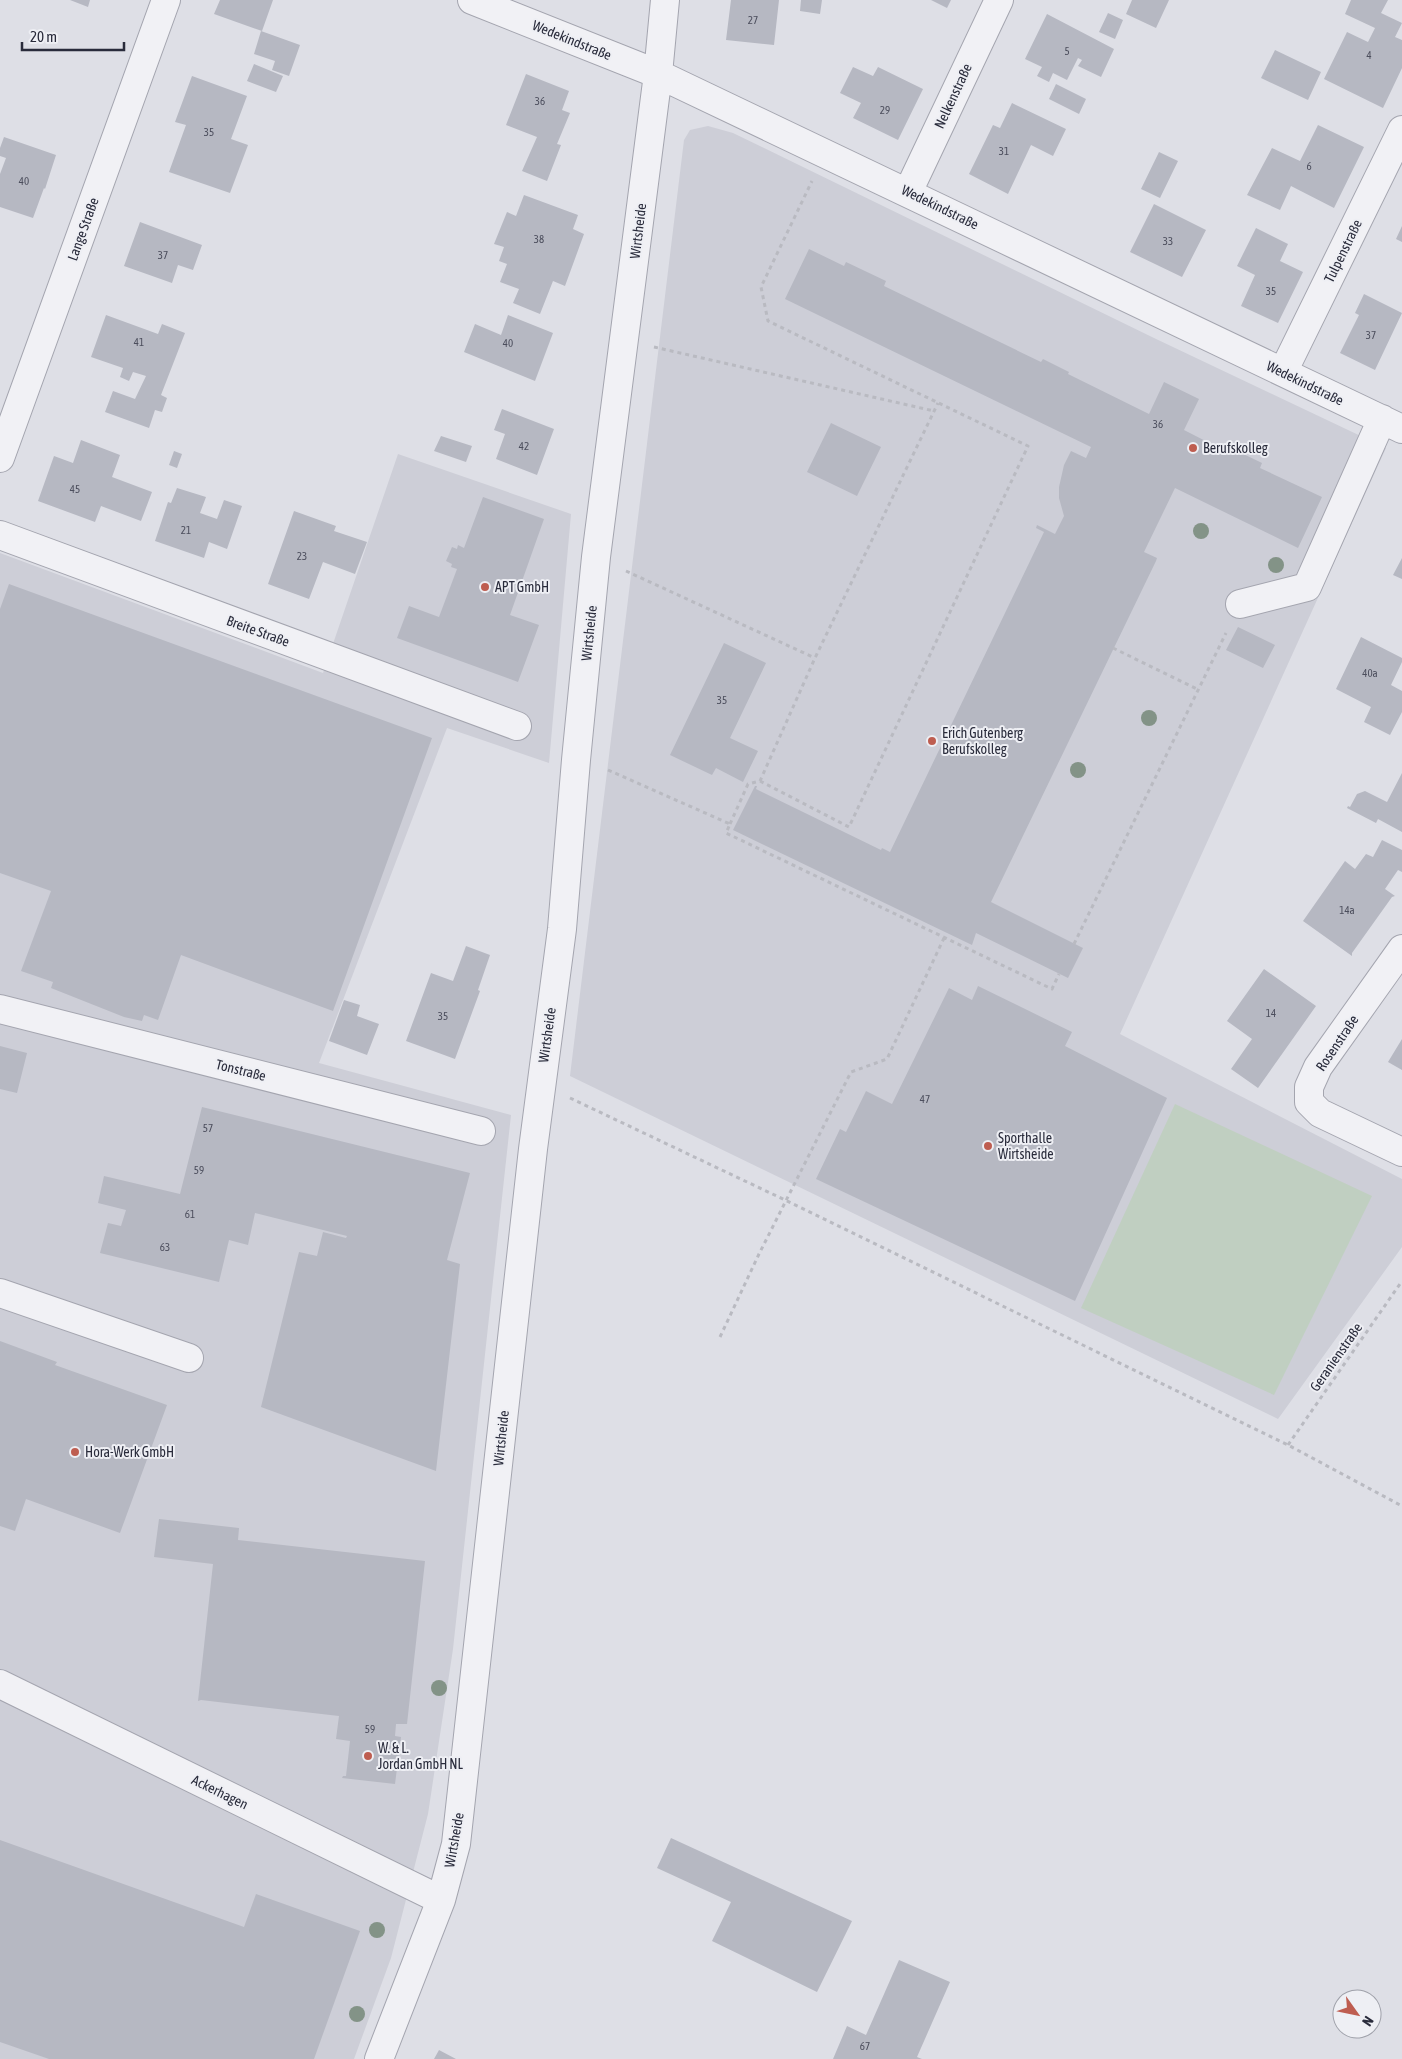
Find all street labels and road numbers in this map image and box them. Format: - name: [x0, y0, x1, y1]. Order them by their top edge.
- street label: Wedekindstraße: [530, 17, 614, 63]
- street label: Nelkenstraße: [931, 61, 975, 131]
- street label: Wedekindstraße: [899, 181, 981, 233]
- street label: Lange Straße: [64, 195, 102, 263]
- street label: Wirtsheide: [627, 202, 649, 260]
- street label: Tulpenstraße: [1321, 217, 1365, 285]
- street label: Wedekindstraße: [1264, 357, 1346, 409]
- street label: Wirtsheide: [578, 604, 600, 662]
- street label: Breite Straße: [224, 612, 292, 650]
- street label: Wirtsheide: [535, 1006, 559, 1064]
- street label: Rosenstraße: [1312, 1012, 1362, 1074]
- street label: Tonstraße: [214, 1056, 268, 1084]
- street label: Geranienstraße: [1307, 1320, 1365, 1394]
- street label: Wirtsheide: [490, 1409, 512, 1467]
- street label: Ackerhagen: [189, 1772, 251, 1812]
- street label: Wirtsheide: [441, 1811, 467, 1869]

